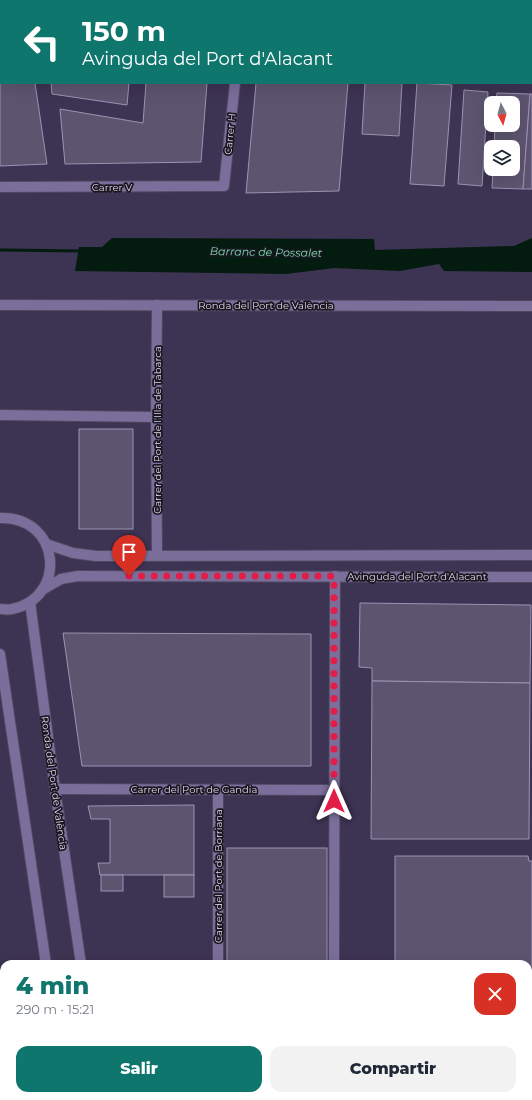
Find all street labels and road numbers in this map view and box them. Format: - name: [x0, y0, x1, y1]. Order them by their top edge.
- street label: Carrer H: [221, 113, 239, 155]
- street label: Carrer V: [92, 181, 132, 194]
- street label: Ronda del Port de València: [198, 299, 334, 312]
- street label: Carrer del Port de l'Illa de Tabarca: [151, 346, 164, 514]
- street label: Avinguda del Port d'Alacant: [347, 570, 487, 583]
- street label: Ronda del Port de València: [38, 715, 70, 851]
- street label: Carrer del Port de Gandia: [131, 783, 257, 796]
- street label: Carrer del Port de Borriana: [212, 809, 225, 943]

